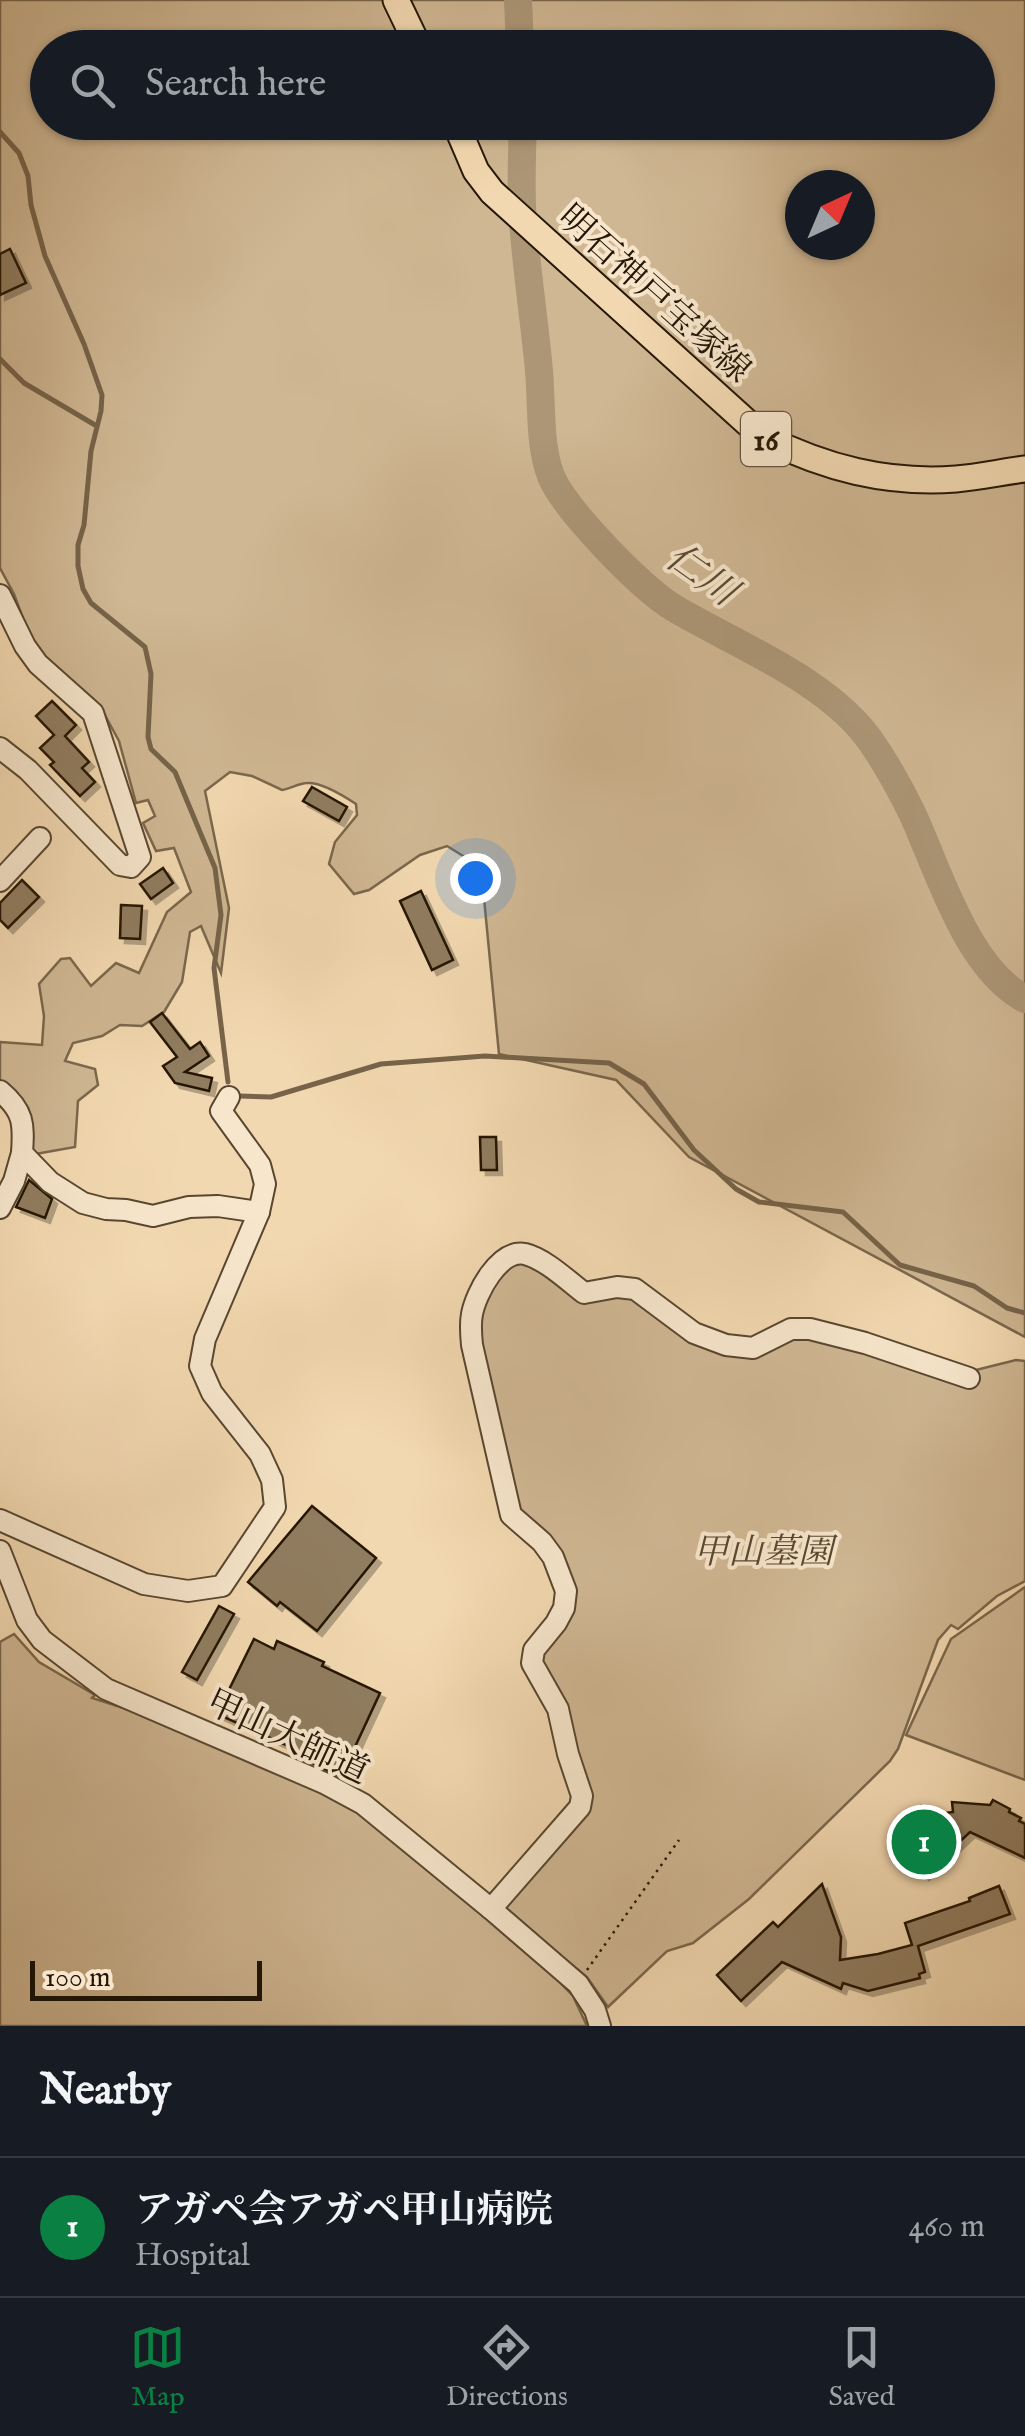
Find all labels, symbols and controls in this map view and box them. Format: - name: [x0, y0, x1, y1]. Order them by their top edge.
- search box: [30, 30, 995, 140]
- icon: search: [65, 58, 120, 113]
- text: Search here: [145, 61, 326, 109]
- north arrow: [785, 170, 875, 260]
- street label: 明石神戸宝塚線: [547, 196, 759, 394]
- road number: 16: [741, 412, 791, 466]
- water label: 仁川: [655, 535, 748, 620]
- your location: [450, 853, 501, 904]
- park label: 甲山墓園: [693, 1531, 838, 1576]
- street label: 甲山大師道: [198, 1681, 376, 1796]
- pin: 1: [892, 1804, 956, 1880]
- scale bar: [30, 1956, 262, 2000]
- text: 100 m: [45, 1961, 111, 1996]
- text: Nearby: [40, 2065, 171, 2118]
- text: アガペ会アガペ甲山病院: [135, 2188, 552, 2236]
- text: 1: [67, 2207, 78, 2248]
- text: 460 m: [908, 2207, 985, 2248]
- text: Hospital: [135, 2236, 250, 2277]
- tab: Map: [130, 2320, 185, 2415]
- tab: Directions: [446, 2320, 568, 2415]
- tab: Saved: [828, 2320, 895, 2415]

